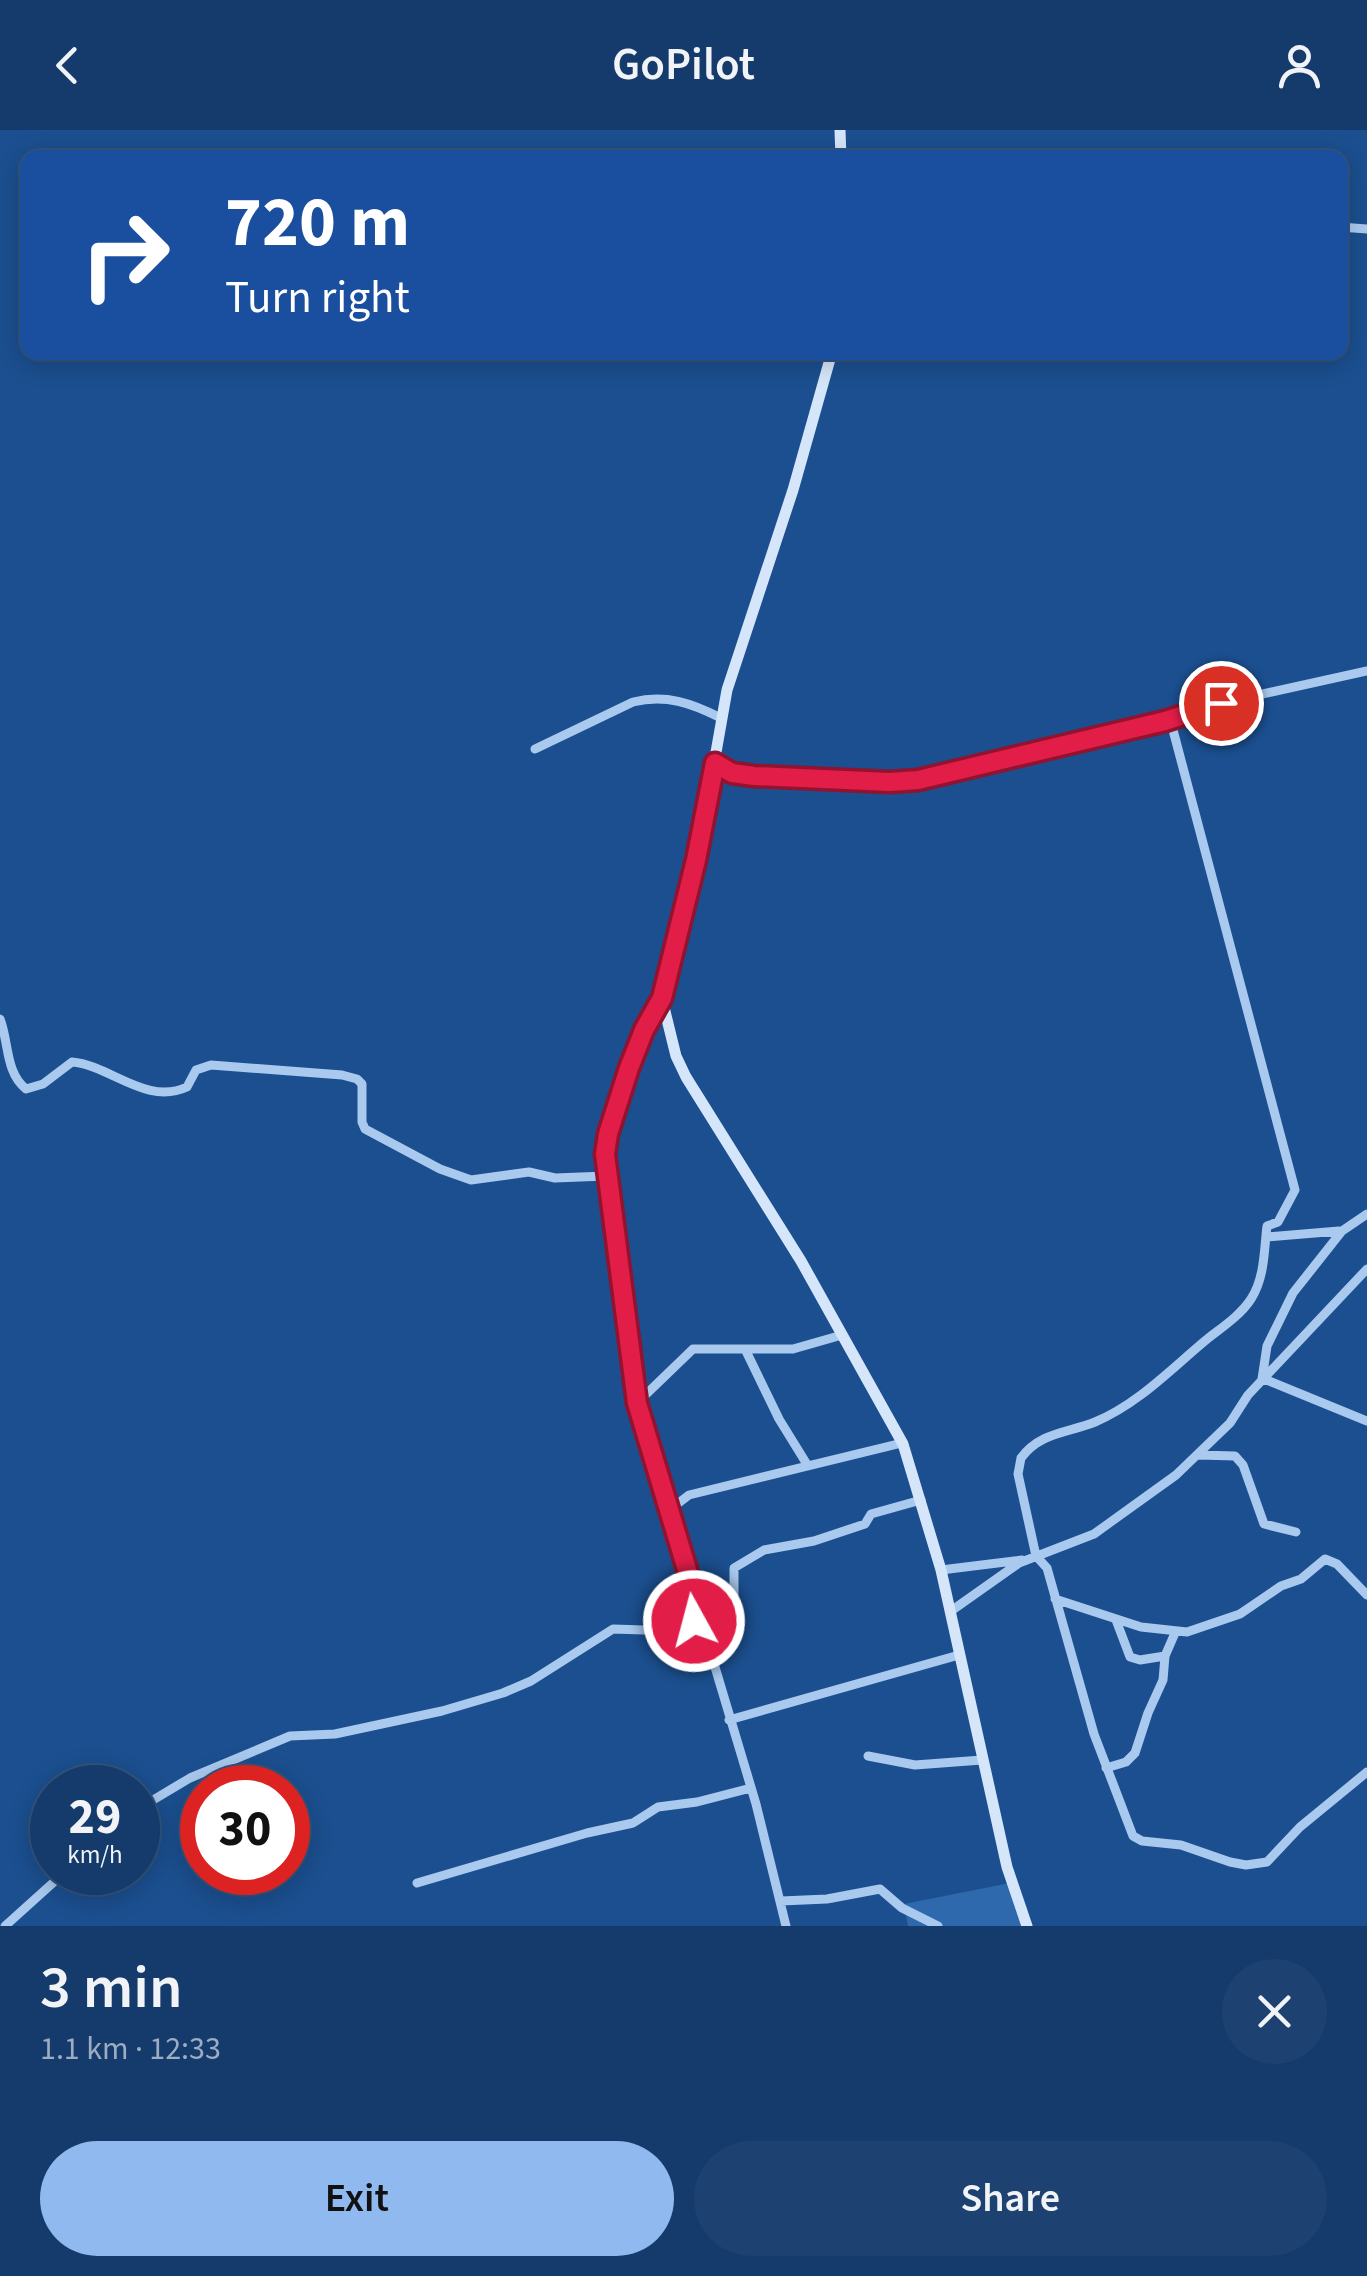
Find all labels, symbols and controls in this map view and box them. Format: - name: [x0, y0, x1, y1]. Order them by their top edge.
- text: GoPilot: [612, 33, 755, 97]
- icon: back: [40, 38, 95, 93]
- icon: person: [1272, 38, 1327, 93]
- text: 720 m: [225, 173, 410, 273]
- icon: right: [60, 190, 190, 320]
- text: Turn right: [225, 266, 410, 330]
- pin: [1179, 661, 1264, 746]
- icon: arrive: [1194, 676, 1249, 731]
- position arrow: [642, 1569, 746, 1673]
- speed limit sign: 30: [180, 1765, 310, 1895]
- text: 29: [69, 1782, 121, 1853]
- text: km/h: [67, 1837, 123, 1873]
- text: 3 min: [40, 1946, 183, 2031]
- button: close: [1222, 1959, 1327, 2064]
- text: 1.1 km · 12:33: [40, 2026, 221, 2072]
- button: Exit: [40, 2141, 674, 2256]
- button: Share: [694, 2141, 1327, 2256]

